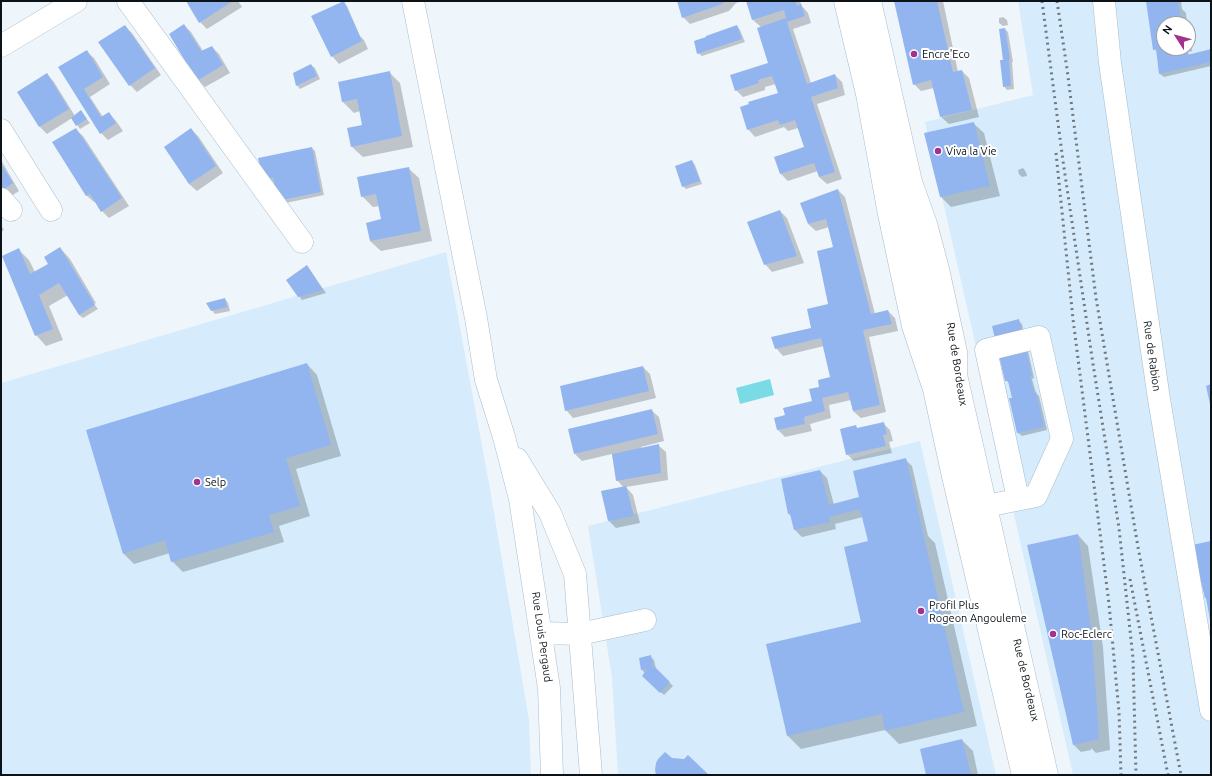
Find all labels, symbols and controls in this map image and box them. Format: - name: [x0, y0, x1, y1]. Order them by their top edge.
- north arrow: [1156, 16, 1196, 56]
- text: N: [1160, 23, 1174, 36]
- place label: Encre'Eco: [922, 47, 970, 61]
- marker: Encre'Eco: [909, 49, 919, 59]
- place label: Viva la Vie: [946, 144, 997, 158]
- marker: Viva la Vie: [933, 146, 943, 156]
- street label: Rue de Rabion: [1141, 320, 1163, 392]
- street label: Rue de Bordeaux: [944, 321, 970, 407]
- place label: Selp: [205, 475, 226, 489]
- marker: Selp: [192, 477, 202, 487]
- street label: Rue Louis Pergaud: [529, 591, 555, 683]
- place label: Profil Plus Rogeon Angouleme: [929, 598, 1027, 624]
- marker: Profil Plus Rogeon Angouleme: [916, 606, 926, 616]
- place label: Roc-Eclerc: [1061, 627, 1112, 641]
- marker: Roc-Eclerc: [1048, 629, 1058, 639]
- street label: Rue de Bordeaux: [1010, 637, 1042, 723]

